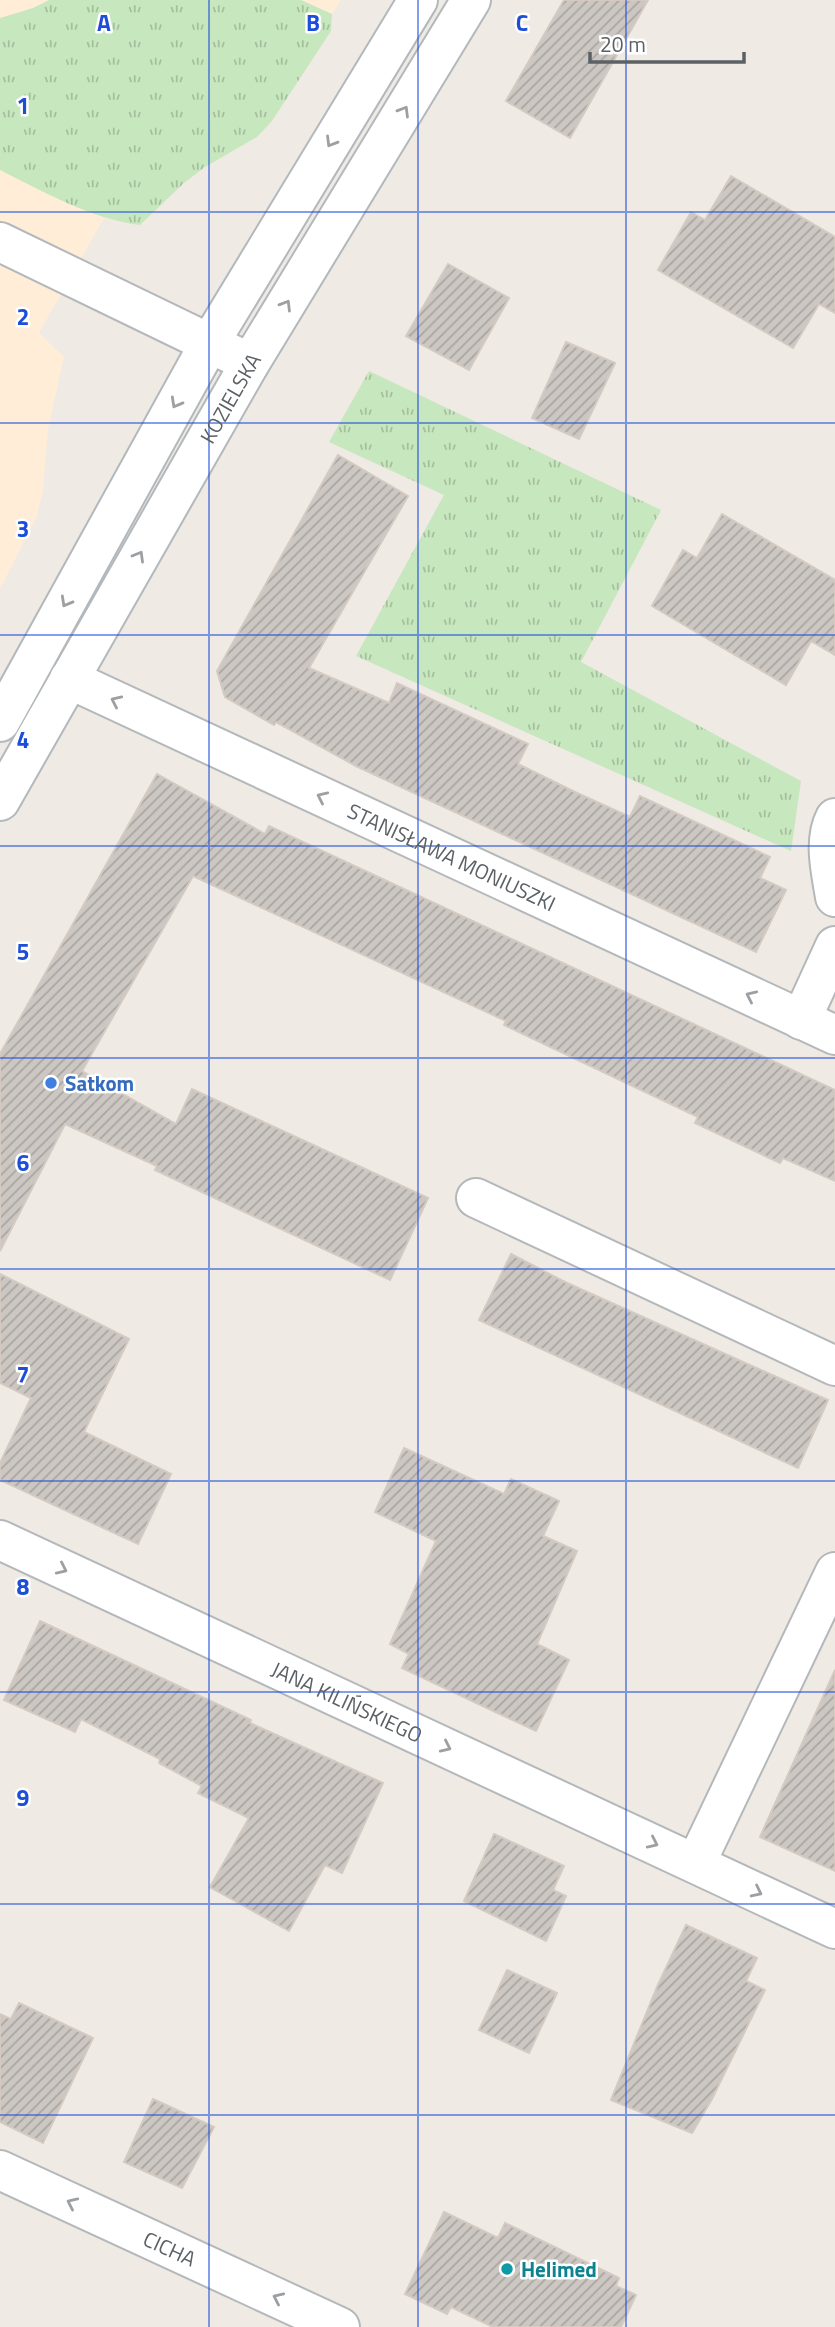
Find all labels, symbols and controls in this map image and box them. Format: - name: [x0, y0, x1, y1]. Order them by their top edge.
- text: A: [97, 5, 111, 40]
- text: B: [306, 5, 320, 40]
- text: C: [516, 5, 528, 40]
- scale bar: [590, 21, 744, 65]
- text: 20 m: [600, 28, 646, 60]
- text: 1: [17, 88, 29, 123]
- one-way arrow: [396, 105, 409, 118]
- one-way arrow: [327, 135, 340, 148]
- text: 2: [17, 299, 29, 334]
- one-way arrow: [278, 300, 291, 313]
- street label: KOZIELSKA: [191, 346, 269, 449]
- one-way arrow: [171, 396, 184, 409]
- text: 3: [17, 511, 29, 546]
- one-way arrow: [131, 551, 144, 564]
- one-way arrow: [61, 595, 74, 608]
- one-way arrow: [111, 695, 123, 709]
- text: 4: [17, 722, 29, 757]
- one-way arrow: [317, 791, 330, 805]
- street label: STANISŁAWA MONIUSZKI: [342, 795, 561, 919]
- text: 5: [17, 934, 29, 969]
- one-way arrow: [746, 990, 758, 1004]
- place label: Satkom: [65, 1067, 134, 1099]
- marker: Satkom: [43, 1075, 59, 1091]
- text: 6: [17, 1145, 30, 1180]
- text: 7: [17, 1357, 29, 1392]
- one-way arrow: [55, 1561, 67, 1575]
- text: 8: [17, 1569, 30, 1604]
- street label: JANA KILIŃSKIEGO: [266, 1653, 428, 1751]
- one-way arrow: [439, 1739, 451, 1753]
- text: 9: [17, 1780, 30, 1815]
- one-way arrow: [645, 1835, 658, 1849]
- one-way arrow: [750, 1884, 762, 1898]
- one-way arrow: [67, 2197, 79, 2211]
- street label: CICHA: [138, 2222, 202, 2275]
- place label: Helimed: [521, 2253, 597, 2285]
- marker: Helimed: [499, 2261, 515, 2277]
- one-way arrow: [273, 2293, 285, 2307]

